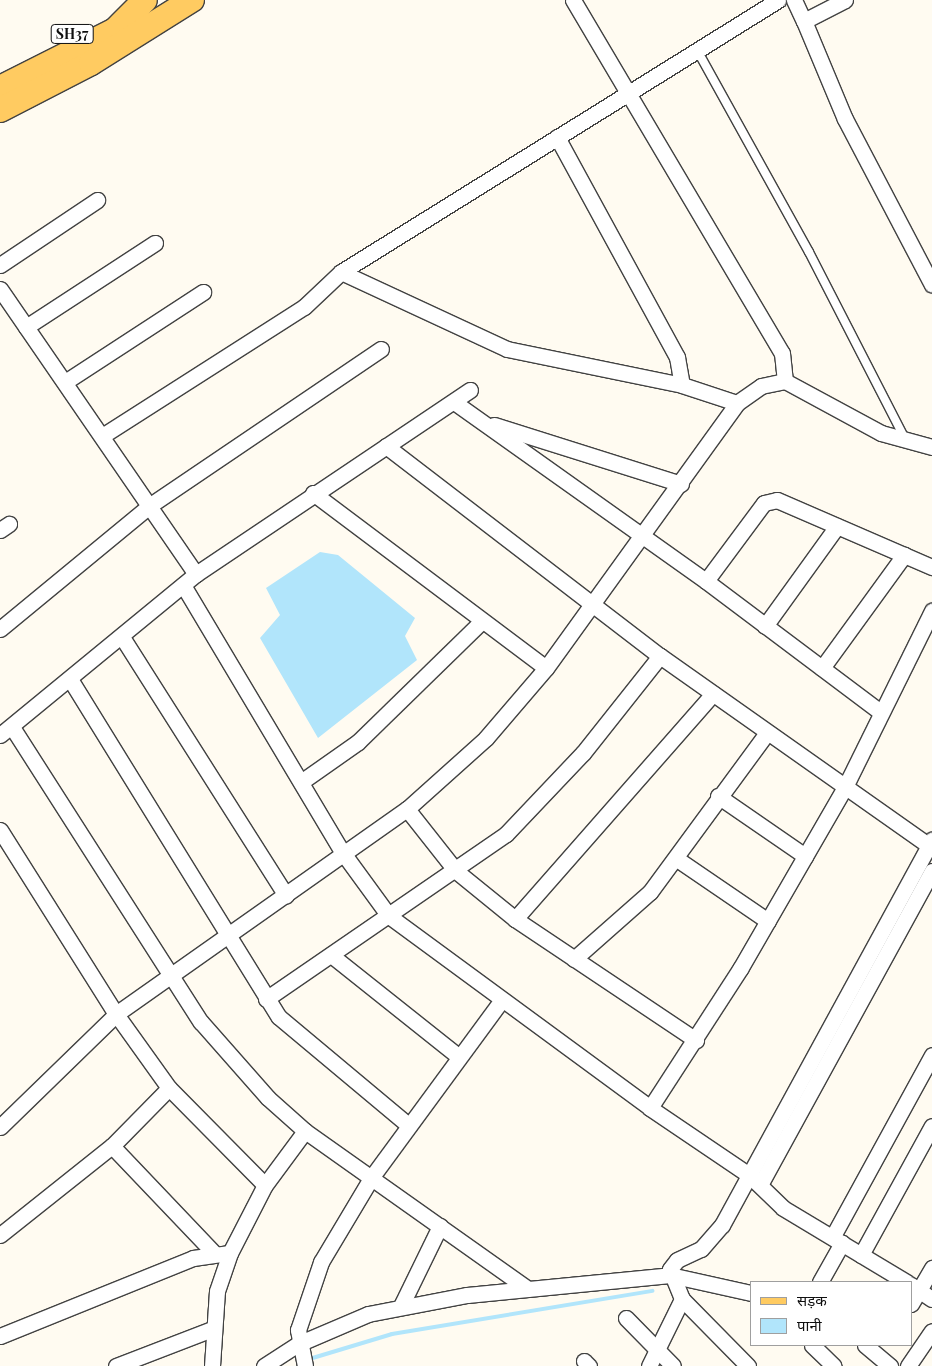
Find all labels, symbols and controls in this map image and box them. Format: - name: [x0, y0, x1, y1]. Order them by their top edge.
- road number: SH37: [50, 22, 94, 46]
- legend: [750, 1281, 912, 1346]
- text: सड़क: [797, 1290, 827, 1310]
- text: पानी: [797, 1315, 822, 1335]

